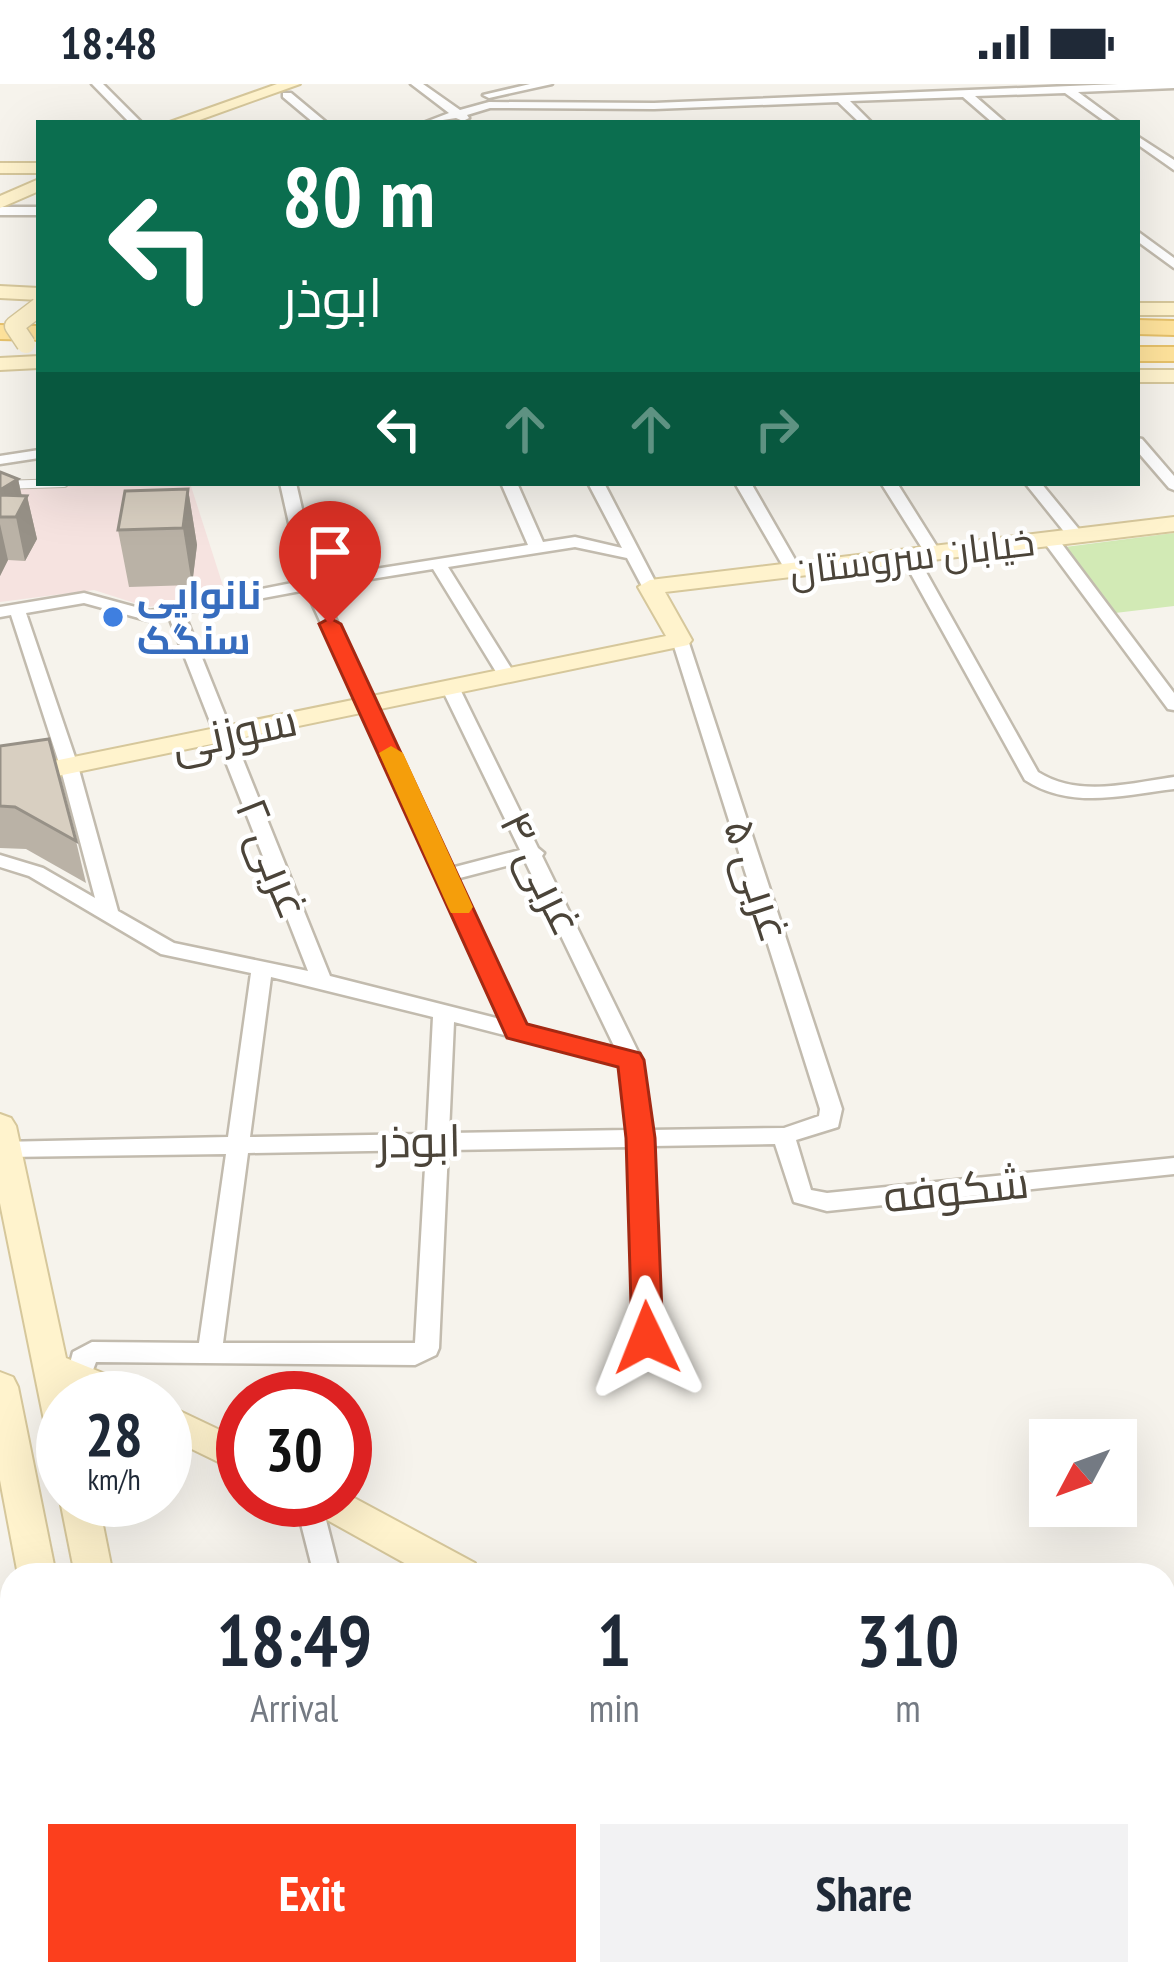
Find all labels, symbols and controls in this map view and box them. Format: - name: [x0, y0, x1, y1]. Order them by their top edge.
- text: 18:48: [60, 13, 157, 71]
- text: 80 m: [282, 141, 435, 250]
- icon: left: [84, 168, 240, 324]
- text: ابوذر: [282, 262, 382, 332]
- icon: left: [366, 396, 432, 462]
- icon: ahead: [492, 396, 558, 462]
- icon: ahead: [618, 396, 684, 462]
- icon: right: [744, 396, 810, 462]
- pin: [279, 501, 381, 624]
- street label: خیابان سروستان: [786, 515, 1037, 596]
- icon: arrive: [297, 519, 363, 585]
- place label: نانوایی سنگک: [137, 569, 262, 665]
- marker: نانوایی سنگک: [100, 604, 126, 630]
- street label: سوزنی: [166, 689, 302, 773]
- street label: غربی ۲: [224, 789, 324, 927]
- street label: غربی ۴: [488, 801, 598, 944]
- street label: غربی ۵: [712, 811, 806, 949]
- street label: ابوذر: [374, 1110, 461, 1170]
- street label: شکوفه: [880, 1152, 1032, 1224]
- position arrow: [584, 1275, 710, 1401]
- speed limit sign: 30: [216, 1371, 372, 1527]
- text: 28: [85, 1395, 143, 1473]
- north arrow: [1029, 1419, 1137, 1527]
- map controls: [1029, 1419, 1137, 1527]
- text: km/h: [87, 1459, 141, 1498]
- text: 18:49: [217, 1593, 372, 1686]
- text: 1: [597, 1593, 631, 1686]
- text: 310: [856, 1593, 959, 1686]
- text: Arrival: [250, 1682, 338, 1733]
- text: min: [589, 1682, 640, 1733]
- text: m: [895, 1682, 921, 1733]
- button: Exit: [48, 1824, 576, 1962]
- button: Share: [600, 1824, 1128, 1962]

